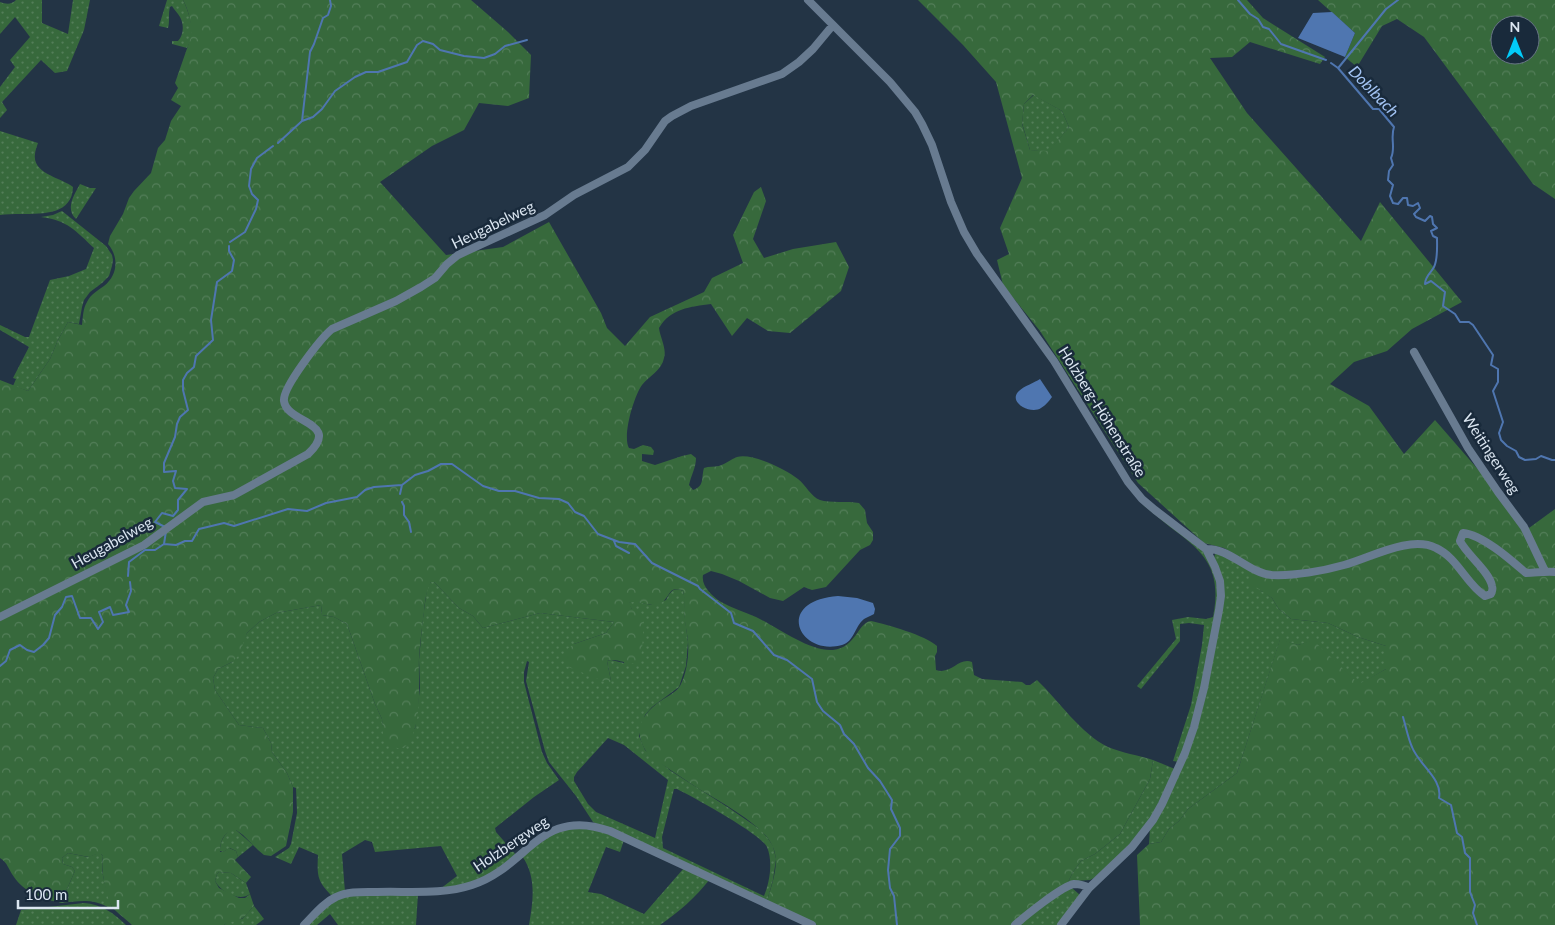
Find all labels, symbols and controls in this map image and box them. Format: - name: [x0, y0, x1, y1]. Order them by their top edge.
- north arrow: [1490, 15, 1540, 65]
- text: N: [1510, 18, 1520, 35]
- water label: Doblbach: [1345, 61, 1403, 120]
- street label: Heugabelweg: [448, 196, 537, 252]
- street label: Holzberg-Höhenstraße: [1055, 343, 1150, 480]
- street label: Weitingerweg: [1459, 410, 1525, 497]
- street label: Heugabelweg: [68, 512, 155, 572]
- street label: Holzbergweg: [469, 811, 552, 875]
- scale bar: [18, 878, 118, 910]
- text: 100 m: [25, 885, 67, 903]

